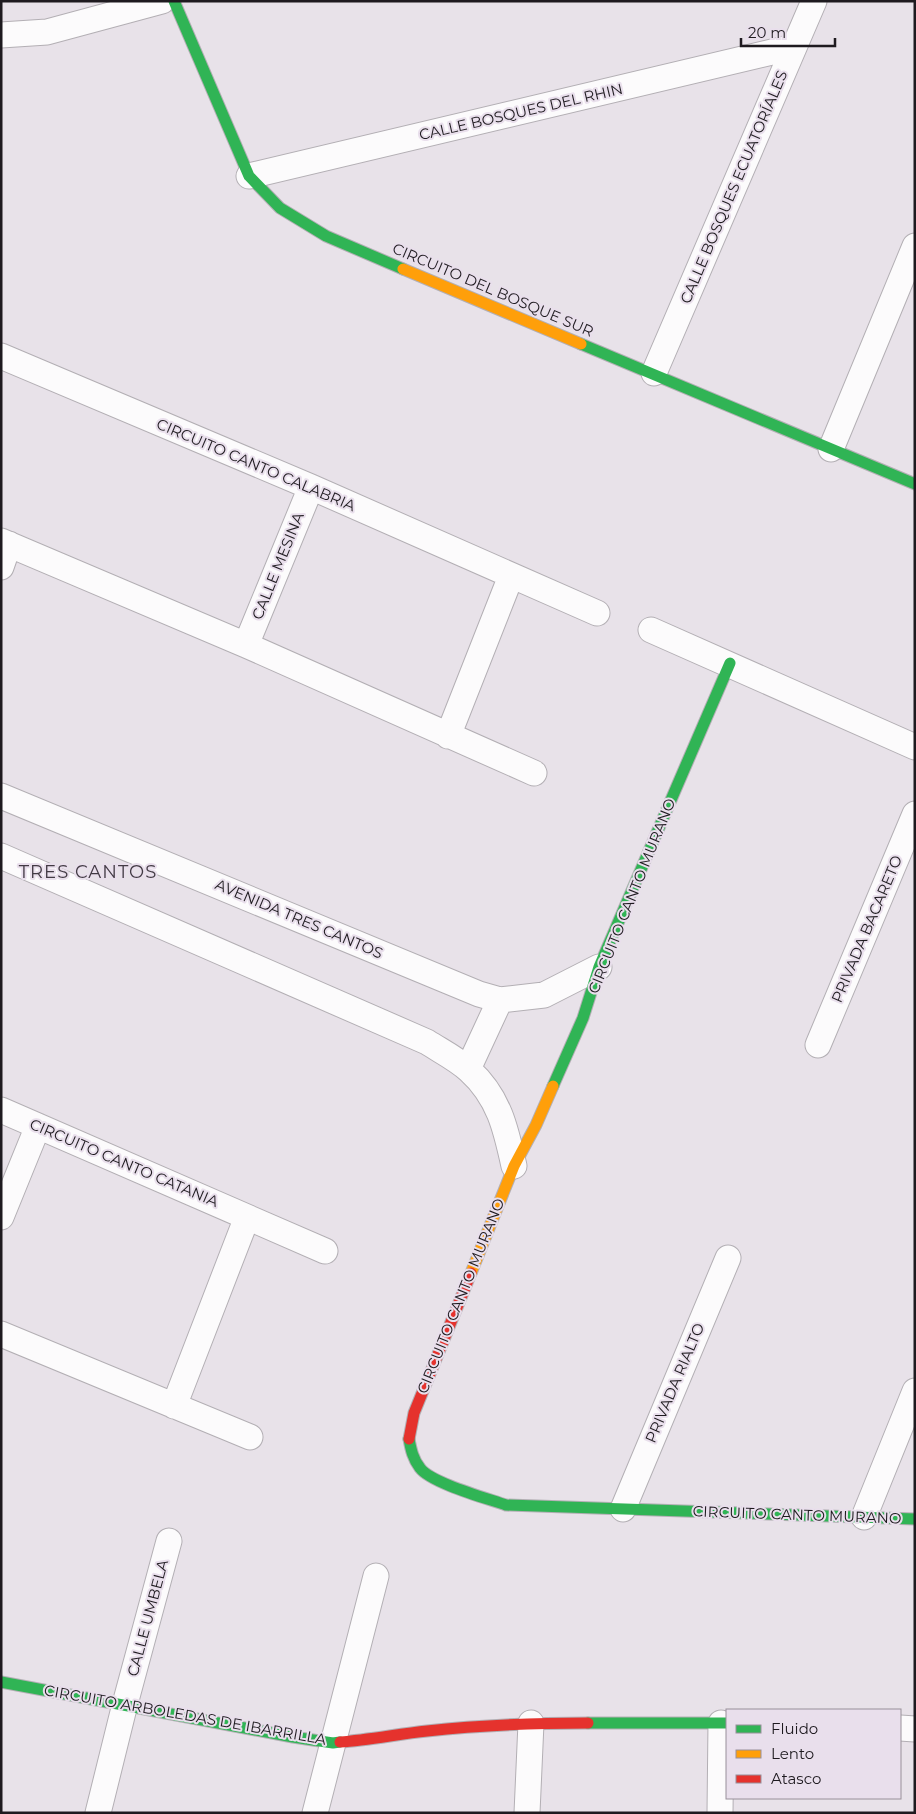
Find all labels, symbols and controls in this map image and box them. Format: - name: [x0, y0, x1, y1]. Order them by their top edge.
- scale bar: [741, 15, 835, 47]
- text: 20 m: [748, 23, 786, 42]
- street label: CALLE BOSQUES ECUATORÍALES: [676, 67, 791, 306]
- street label: CALLE BOSQUES DEL RHIN: [417, 79, 625, 144]
- street label: CIRCUITO DEL BOSQUE SUR: [390, 238, 597, 341]
- street label: CIRCUITO CANTO CALABRIA: [154, 414, 359, 515]
- street label: CALLE MESINA: [247, 509, 308, 622]
- street label: CIRCUITO CANTO MURANO: [584, 795, 679, 996]
- street label: PRIVADA BACARETO: [827, 852, 906, 1005]
- district label: TRES CANTOS: [19, 861, 157, 883]
- street label: AVENIDA TRES CANTOS: [212, 875, 386, 963]
- street label: CIRCUITO CANTO CATANIA: [27, 1114, 222, 1211]
- street label: CIRCUITO CANTO MURANO: [413, 1195, 508, 1396]
- street label: PRIVADA RIALTO: [641, 1320, 708, 1446]
- street label: CIRCUITO CANTO MURANO: [692, 1501, 902, 1528]
- street label: CALLE UMBELA: [123, 1557, 172, 1678]
- street label: CIRCUITO ARBOLEDAS DE IBARRILLA: [43, 1680, 328, 1749]
- legend: [726, 1709, 901, 1799]
- text: Fluido: [771, 1719, 818, 1738]
- text: Lento: [771, 1744, 814, 1763]
- text: Atasco: [771, 1769, 821, 1788]

